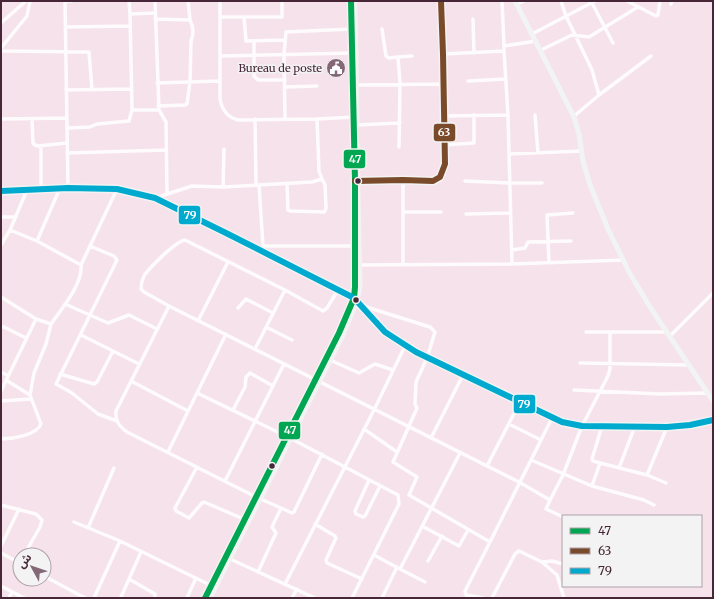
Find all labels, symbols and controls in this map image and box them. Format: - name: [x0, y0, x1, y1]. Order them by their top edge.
- public building icon: Bureau de poste: [325, 57, 347, 79]
- place label: Bureau de poste: [238, 61, 322, 75]
- line badge: 63: [433, 123, 456, 142]
- text: 63: [438, 125, 450, 139]
- line badge: 47: [343, 149, 366, 169]
- text: 47: [349, 152, 362, 166]
- unlabelled marker: [353, 176, 363, 186]
- line badge: 79: [178, 205, 201, 225]
- text: 79: [183, 208, 197, 222]
- unlabelled marker: [351, 295, 361, 305]
- line badge: 79: [513, 394, 536, 414]
- text: 79: [517, 397, 531, 411]
- line badge: 47: [278, 421, 301, 440]
- text: 47: [284, 423, 297, 437]
- unlabelled marker: [267, 461, 277, 471]
- legend: [562, 515, 702, 587]
- text: 47: [598, 523, 611, 538]
- text: 63: [598, 543, 611, 558]
- north arrow: [12, 547, 52, 587]
- text: ش: [14, 550, 35, 571]
- text: 79: [598, 563, 612, 578]

